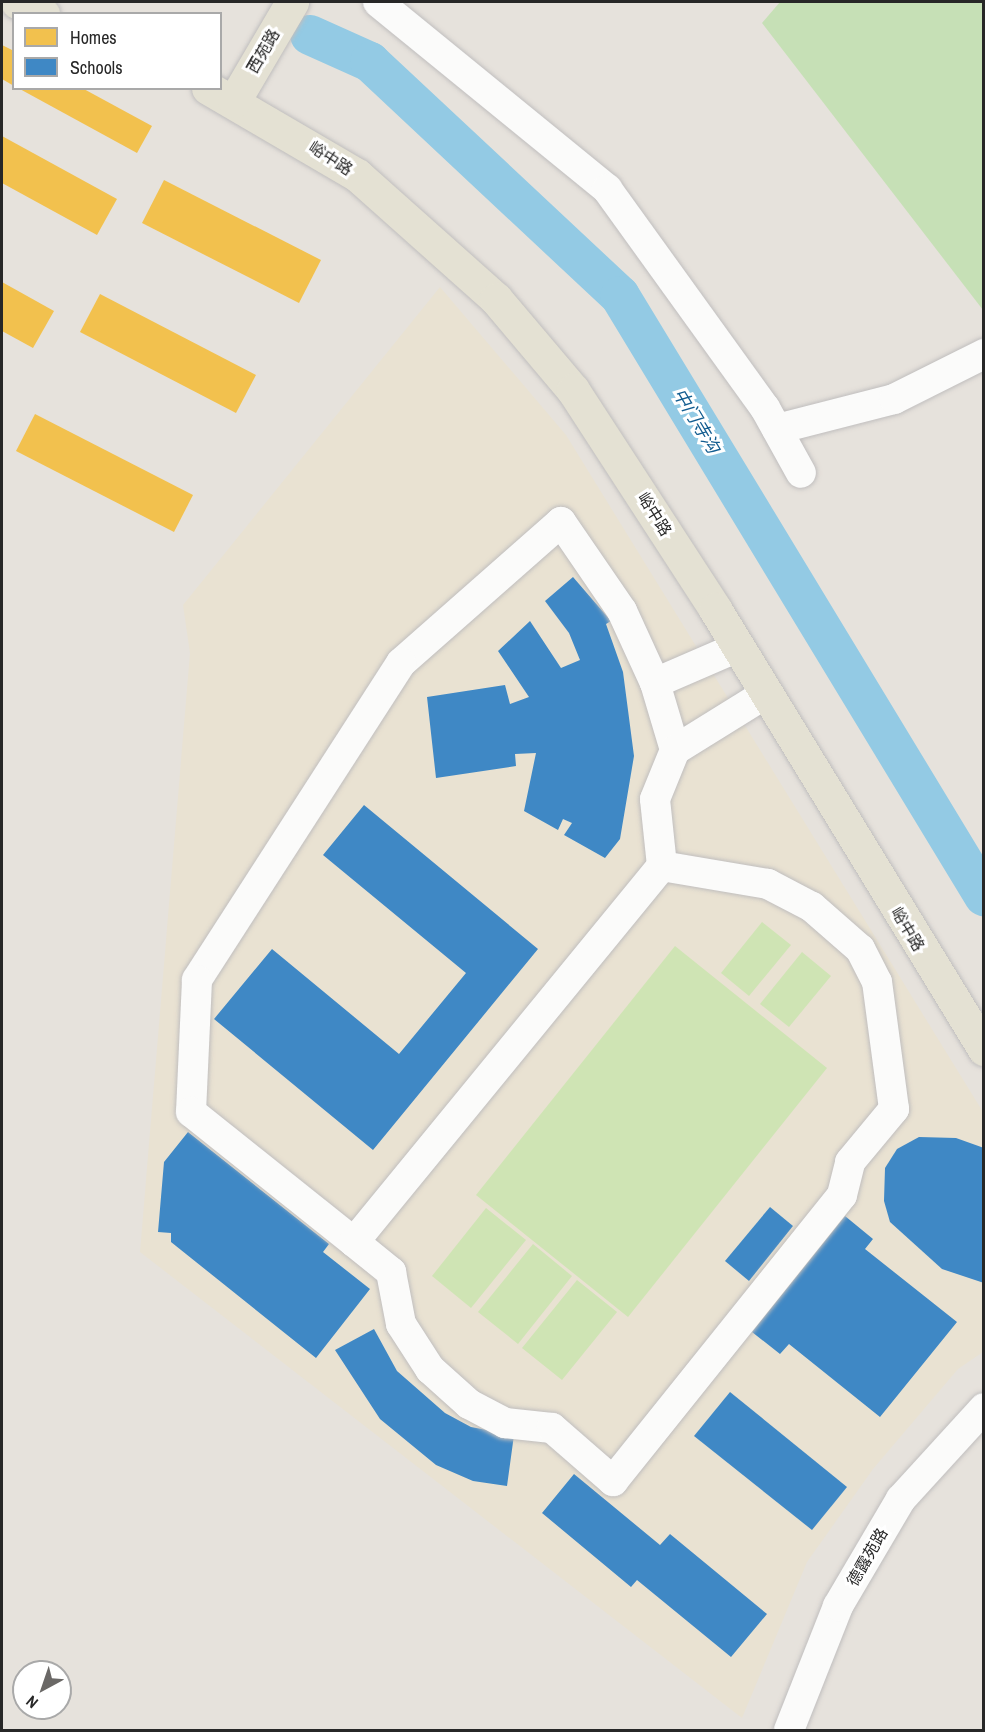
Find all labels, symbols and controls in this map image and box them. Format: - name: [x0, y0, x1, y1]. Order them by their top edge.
- legend: [12, 12, 222, 90]
- text: Homes: [70, 25, 117, 50]
- street label: 西苑路: [243, 25, 283, 77]
- text: Schools: [70, 55, 123, 80]
- street label: 峪中路: [306, 137, 356, 179]
- water label: 中门寺沟: [668, 385, 724, 457]
- street label: 峪中路: [634, 489, 676, 539]
- street label: 峪中路: [887, 903, 929, 955]
- street label: 德露苑路: [843, 1524, 891, 1590]
- north arrow: [12, 1660, 72, 1720]
- text: N: [21, 1691, 42, 1714]

